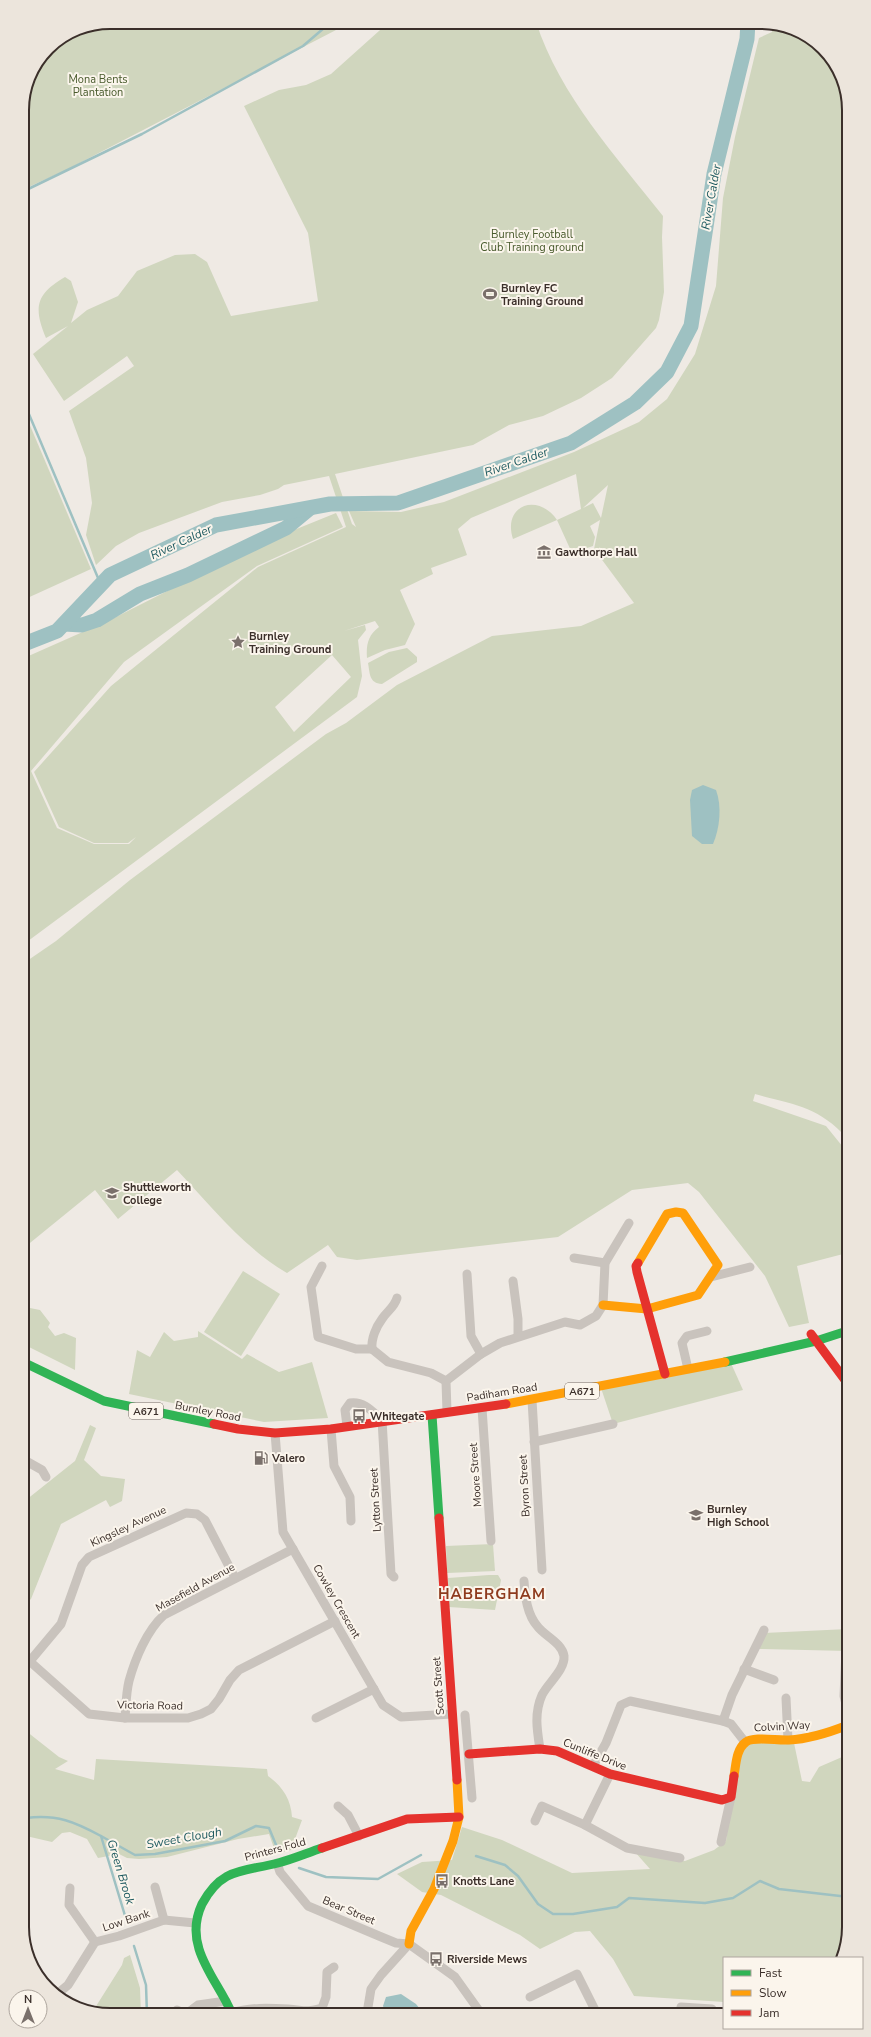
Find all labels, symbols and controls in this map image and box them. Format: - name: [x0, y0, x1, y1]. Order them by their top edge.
- park label: Mona Bents Plantation: [68, 72, 128, 100]
- water label: River Calder: [697, 162, 725, 231]
- park label: Burnley Football Club Training ground: [480, 227, 584, 255]
- place label: Burnley FC Training Ground: [501, 281, 583, 309]
- sports icon: Burnley FC Training Ground: [482, 286, 498, 302]
- water label: River Calder: [482, 443, 551, 480]
- water label: River Calder: [148, 520, 215, 563]
- museum icon: Gawthorpe Hall: [536, 544, 552, 560]
- place label: Gawthorpe Hall: [555, 545, 637, 560]
- place label: Burnley Training Ground: [249, 629, 331, 657]
- place icon: Burnley Training Ground: [230, 634, 246, 650]
- place label: Shuttleworth College: [123, 1180, 191, 1208]
- school or university icon: Shuttleworth College: [104, 1185, 120, 1201]
- street label: Padiham Road: [466, 1379, 539, 1405]
- road number: A671: [565, 1383, 599, 1399]
- street label: Burnley Road: [174, 1398, 242, 1425]
- road number: A671: [129, 1403, 163, 1419]
- bus stop icon: Whitegate: [351, 1408, 367, 1424]
- place label: Whitegate: [370, 1409, 424, 1424]
- street label: Moore Street: [466, 1442, 485, 1508]
- fuel station icon: Valero: [253, 1450, 269, 1466]
- place label: Valero: [271, 1451, 305, 1466]
- street label: Byron Street: [515, 1454, 534, 1517]
- street label: Lytton Street: [366, 1467, 385, 1532]
- street label: Kingsley Avenue: [88, 1502, 169, 1551]
- place label: Burnley High School: [707, 1502, 770, 1530]
- school or university icon: Burnley High School: [688, 1507, 704, 1523]
- street label: Masefield Avenue: [153, 1559, 238, 1615]
- street label: Cowley Crescent: [309, 1562, 364, 1641]
- district label: HABERGHAM: [438, 1584, 546, 1604]
- street label: Scott Street: [429, 1656, 448, 1716]
- street label: Victoria Road: [116, 1697, 183, 1714]
- street label: Colvin Way: [753, 1718, 811, 1735]
- street label: Cunliffe Drive: [561, 1735, 629, 1774]
- water label: Sweet Clough: [145, 1823, 223, 1852]
- street label: Printers Fold: [243, 1834, 307, 1865]
- water label: Green Brook: [104, 1837, 139, 1907]
- bus stop icon: Knotts Lane: [434, 1873, 450, 1889]
- place label: Knotts Lane: [453, 1874, 514, 1889]
- street label: Bear Street: [320, 1893, 378, 1928]
- street label: Low Bank: [101, 1906, 152, 1935]
- bus stop icon: Riverside Mews: [428, 1951, 444, 1967]
- place label: Riverside Mews: [447, 1952, 527, 1967]
- legend: [723, 1957, 863, 2029]
- text: Fast: [759, 1965, 782, 1981]
- text: Slow: [759, 1985, 787, 2001]
- north arrow: [8, 1989, 48, 2029]
- text: N: [24, 1992, 32, 2007]
- text: Jam: [758, 2005, 780, 2021]

